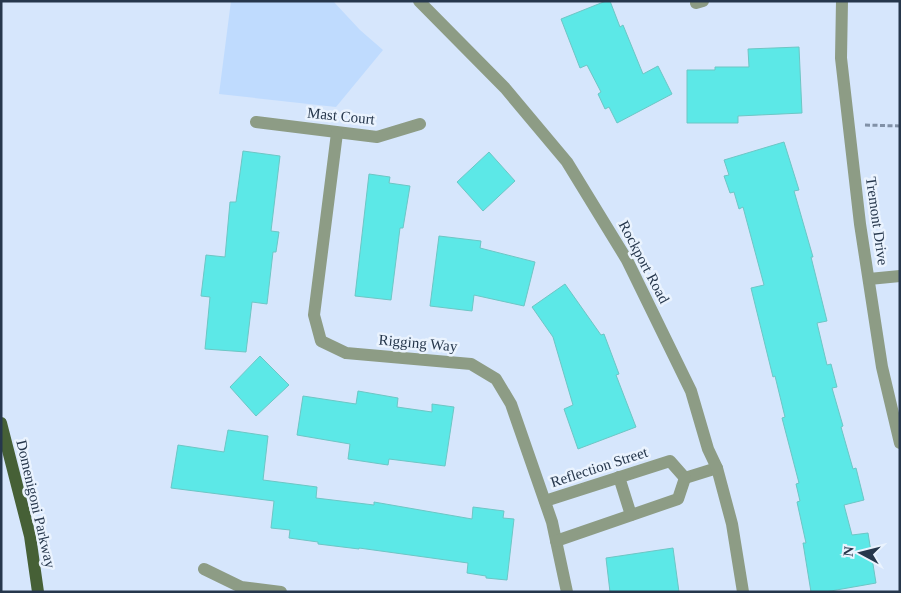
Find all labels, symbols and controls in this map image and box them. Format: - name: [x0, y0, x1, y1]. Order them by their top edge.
- street label: Mast Court: [306, 104, 376, 128]
- street label: Tremont Drive: [863, 176, 891, 267]
- street label: Rockport Road: [616, 218, 673, 306]
- street label: Rigging Way: [378, 332, 459, 354]
- street label: Domenigoni Parkway: [13, 438, 59, 570]
- street label: Reflection Street: [548, 443, 650, 490]
- north arrow: [836, 528, 886, 578]
- text: N: [841, 546, 857, 557]

